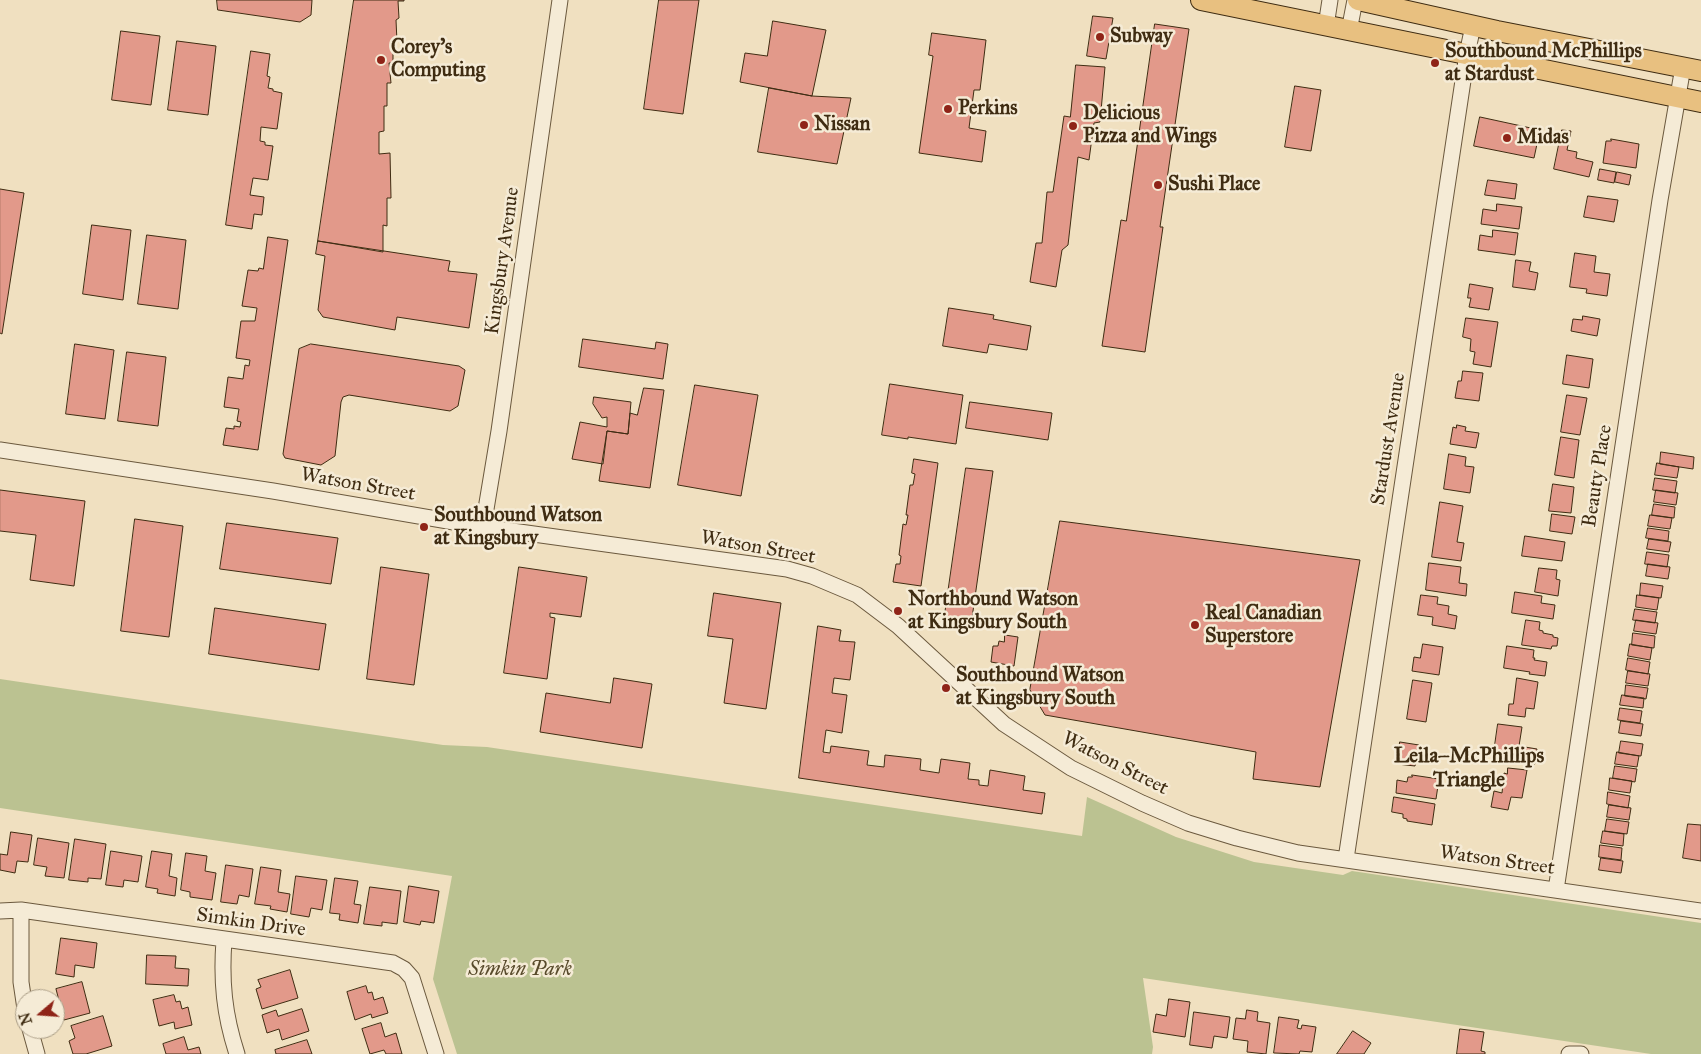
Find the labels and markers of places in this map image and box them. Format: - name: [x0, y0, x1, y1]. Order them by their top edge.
- place label: Subway: [1110, 25, 1172, 49]
- marker: Subway: [1094, 31, 1106, 43]
- place label: Corey's Computing: [391, 36, 485, 83]
- place label: Southbound McPhillips at Stardust: [1445, 40, 1642, 87]
- marker: Corey's Computing: [375, 54, 387, 66]
- marker: Southbound McPhillips at Stardust: [1429, 57, 1441, 69]
- place label: Perkins: [958, 97, 1018, 121]
- place label: Delicious Pizza and Wings: [1083, 102, 1217, 149]
- marker: Perkins: [942, 103, 954, 115]
- place label: Nissan: [814, 113, 870, 137]
- marker: Nissan: [798, 119, 810, 131]
- marker: Delicious Pizza and Wings: [1067, 120, 1079, 132]
- place label: Midas: [1517, 126, 1569, 150]
- marker: Midas: [1501, 132, 1513, 144]
- place label: Sushi Place: [1168, 173, 1260, 197]
- marker: Sushi Place: [1152, 179, 1164, 191]
- place label: Southbound Watson at Kingsbury: [434, 504, 602, 551]
- marker: Southbound Watson at Kingsbury: [418, 521, 430, 533]
- place label: Northbound Watson at Kingsbury South: [908, 588, 1078, 635]
- place label: Real Canadian Superstore: [1205, 602, 1322, 649]
- marker: Northbound Watson at Kingsbury South: [892, 605, 904, 617]
- marker: Real Canadian Superstore: [1189, 619, 1201, 631]
- place label: Southbound Watson at Kingsbury South: [956, 664, 1124, 711]
- marker: Southbound Watson at Kingsbury South: [940, 682, 952, 694]

